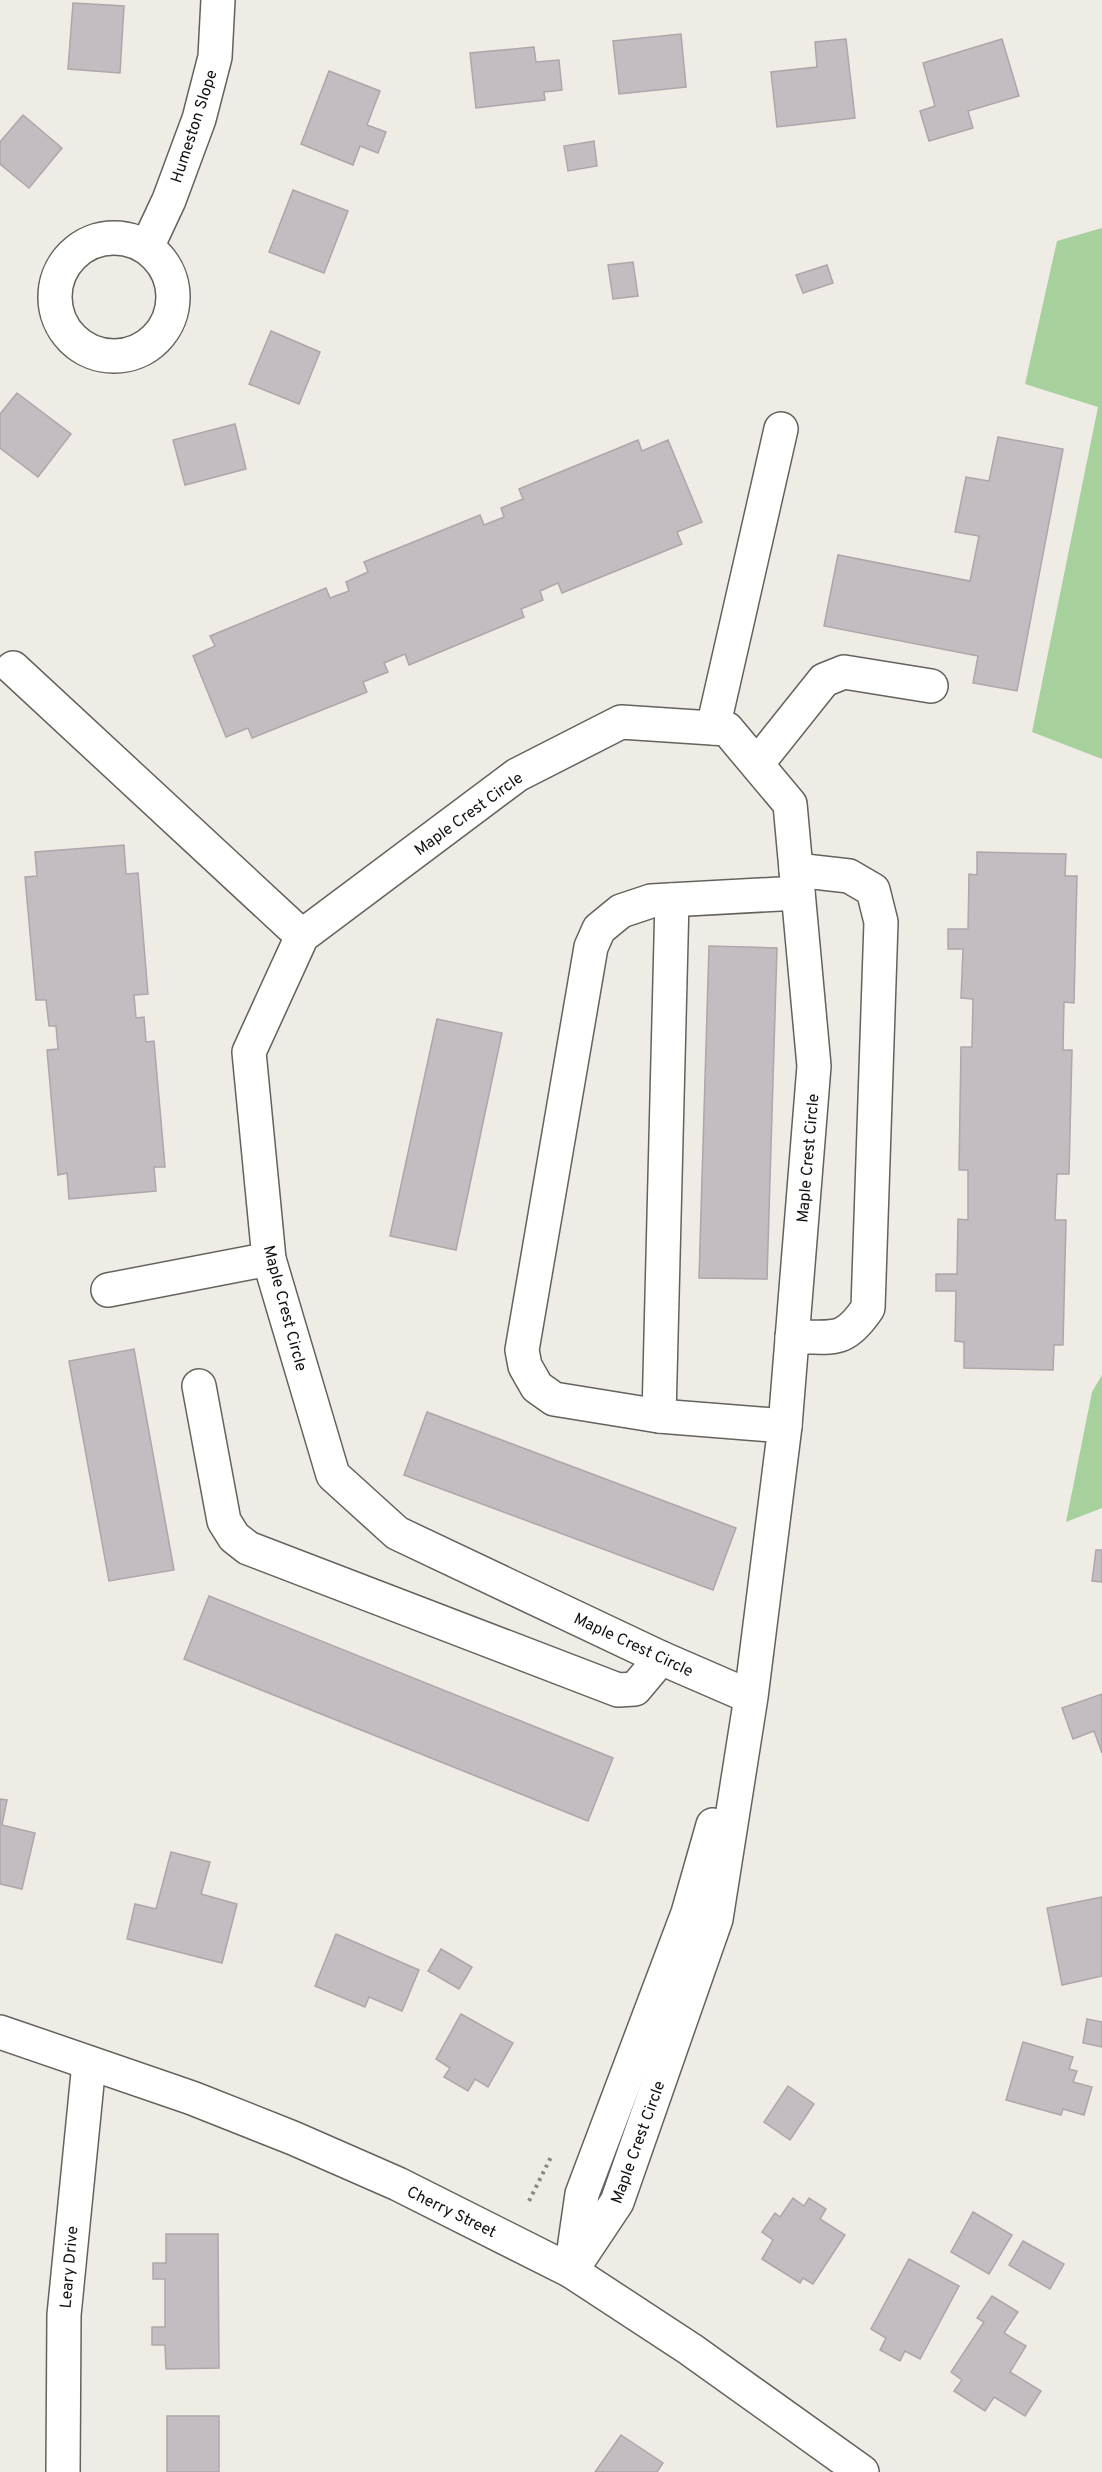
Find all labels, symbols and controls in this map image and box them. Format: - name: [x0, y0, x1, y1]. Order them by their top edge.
- street label: Humeston Slope: [167, 67, 223, 186]
- street label: Maple Crest Circle: [411, 768, 527, 861]
- street label: Maple Crest Circle: [793, 1093, 825, 1224]
- street label: Maple Crest Circle: [258, 1243, 310, 1374]
- street label: Maple Crest Circle: [570, 1609, 696, 1682]
- street label: Maple Crest Circle: [607, 2078, 670, 2207]
- street label: Cherry Street: [403, 2183, 499, 2243]
- street label: Leary Drive: [56, 2225, 84, 2309]

